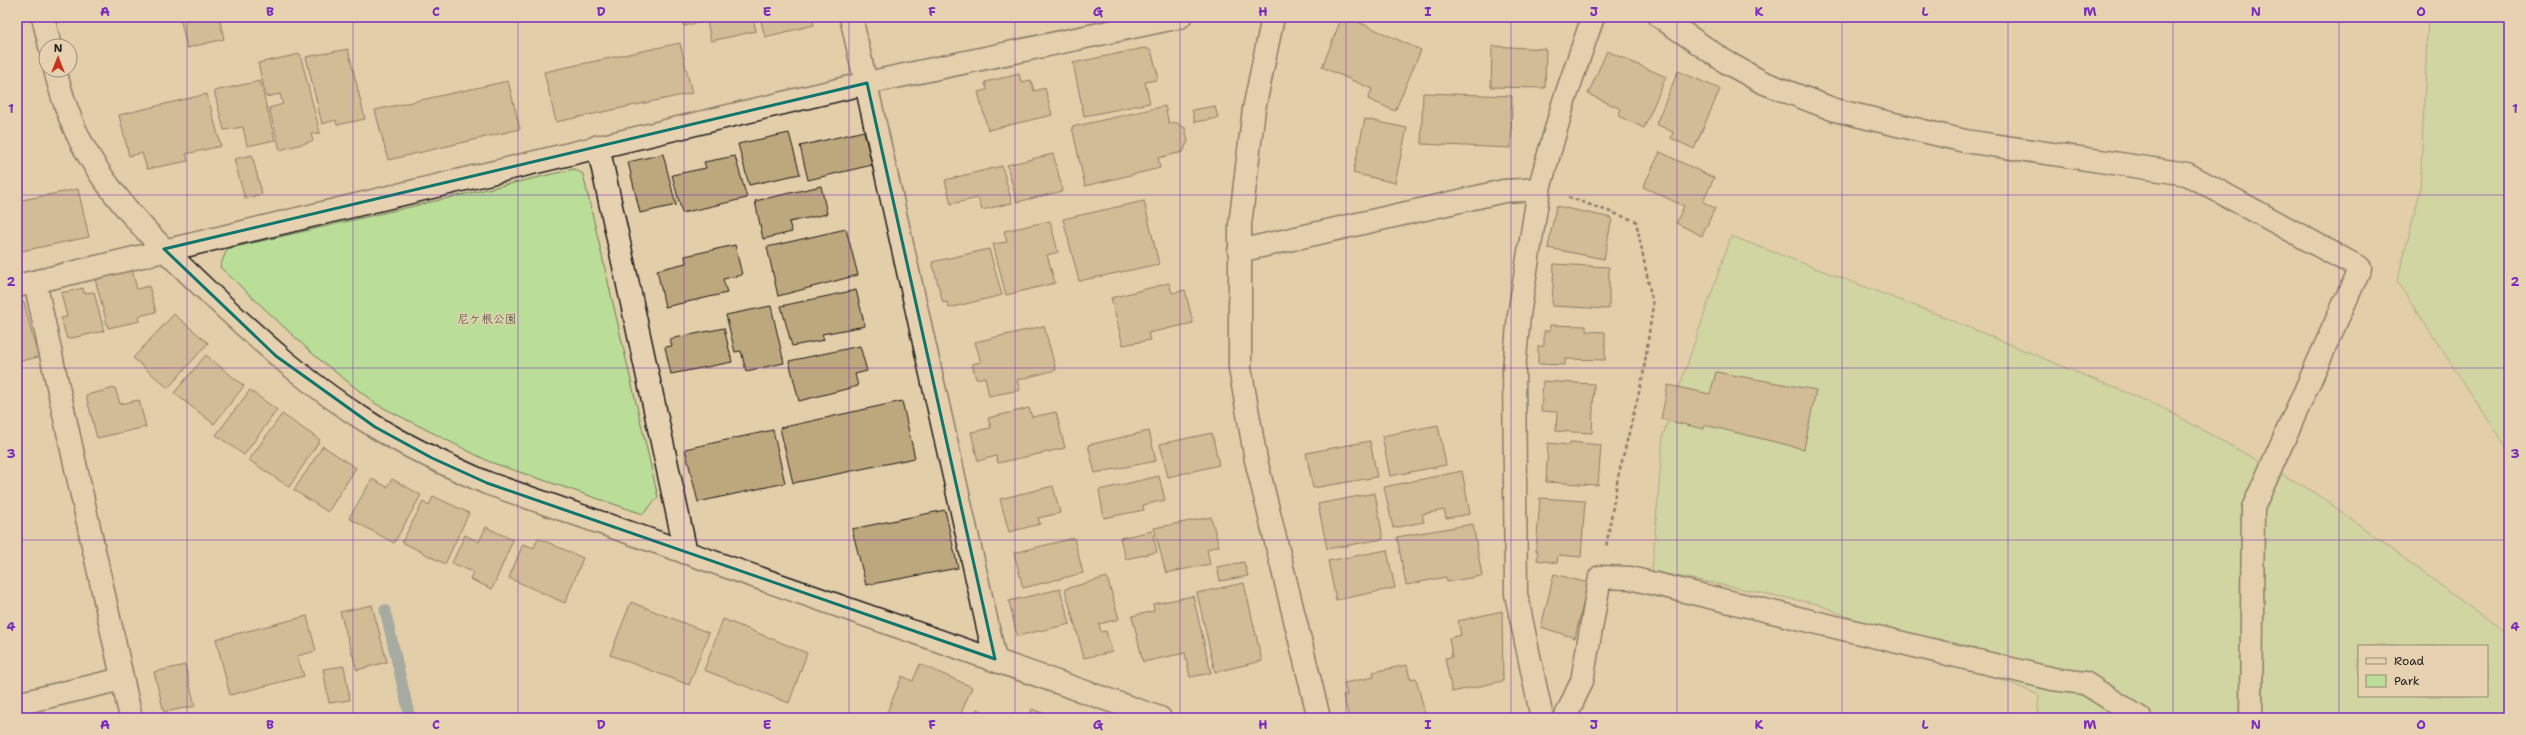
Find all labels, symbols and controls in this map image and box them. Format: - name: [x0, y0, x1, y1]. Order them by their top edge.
- text: A: [100, 3, 110, 20]
- text: B: [266, 3, 274, 20]
- text: C: [432, 3, 440, 20]
- text: D: [596, 3, 606, 20]
- text: E: [763, 3, 772, 20]
- text: F: [928, 3, 936, 20]
- text: G: [1093, 3, 1104, 20]
- text: H: [1258, 3, 1268, 20]
- text: I: [1424, 3, 1432, 20]
- text: J: [1590, 3, 1598, 20]
- text: K: [1755, 3, 1764, 20]
- text: L: [1921, 3, 1929, 20]
- text: M: [2083, 3, 2097, 20]
- text: N: [2251, 3, 2261, 20]
- text: O: [2416, 3, 2426, 20]
- north arrow: [38, 38, 78, 78]
- text: N: [54, 41, 63, 56]
- text: 1: [8, 100, 14, 117]
- text: 1: [2512, 100, 2518, 117]
- text: 2: [6, 273, 16, 290]
- text: 2: [2510, 273, 2520, 290]
- park label: 尼ケ根公園: [457, 311, 517, 327]
- text: 3: [6, 445, 16, 462]
- text: 3: [2510, 445, 2520, 462]
- text: 4: [6, 618, 16, 635]
- text: 4: [2510, 618, 2520, 635]
- legend: [2358, 645, 2488, 697]
- text: Road: [2394, 653, 2425, 669]
- text: Park: [2394, 673, 2420, 689]
- text: A: [100, 716, 110, 733]
- text: B: [266, 716, 274, 733]
- text: C: [432, 716, 440, 733]
- text: D: [596, 716, 606, 733]
- text: E: [763, 716, 772, 733]
- text: F: [928, 716, 936, 733]
- text: G: [1093, 716, 1104, 733]
- text: H: [1258, 716, 1268, 733]
- text: I: [1424, 716, 1432, 733]
- text: J: [1590, 716, 1598, 733]
- text: K: [1755, 716, 1764, 733]
- text: L: [1921, 716, 1929, 733]
- text: M: [2083, 716, 2097, 733]
- text: N: [2251, 716, 2261, 733]
- text: O: [2416, 716, 2426, 733]

